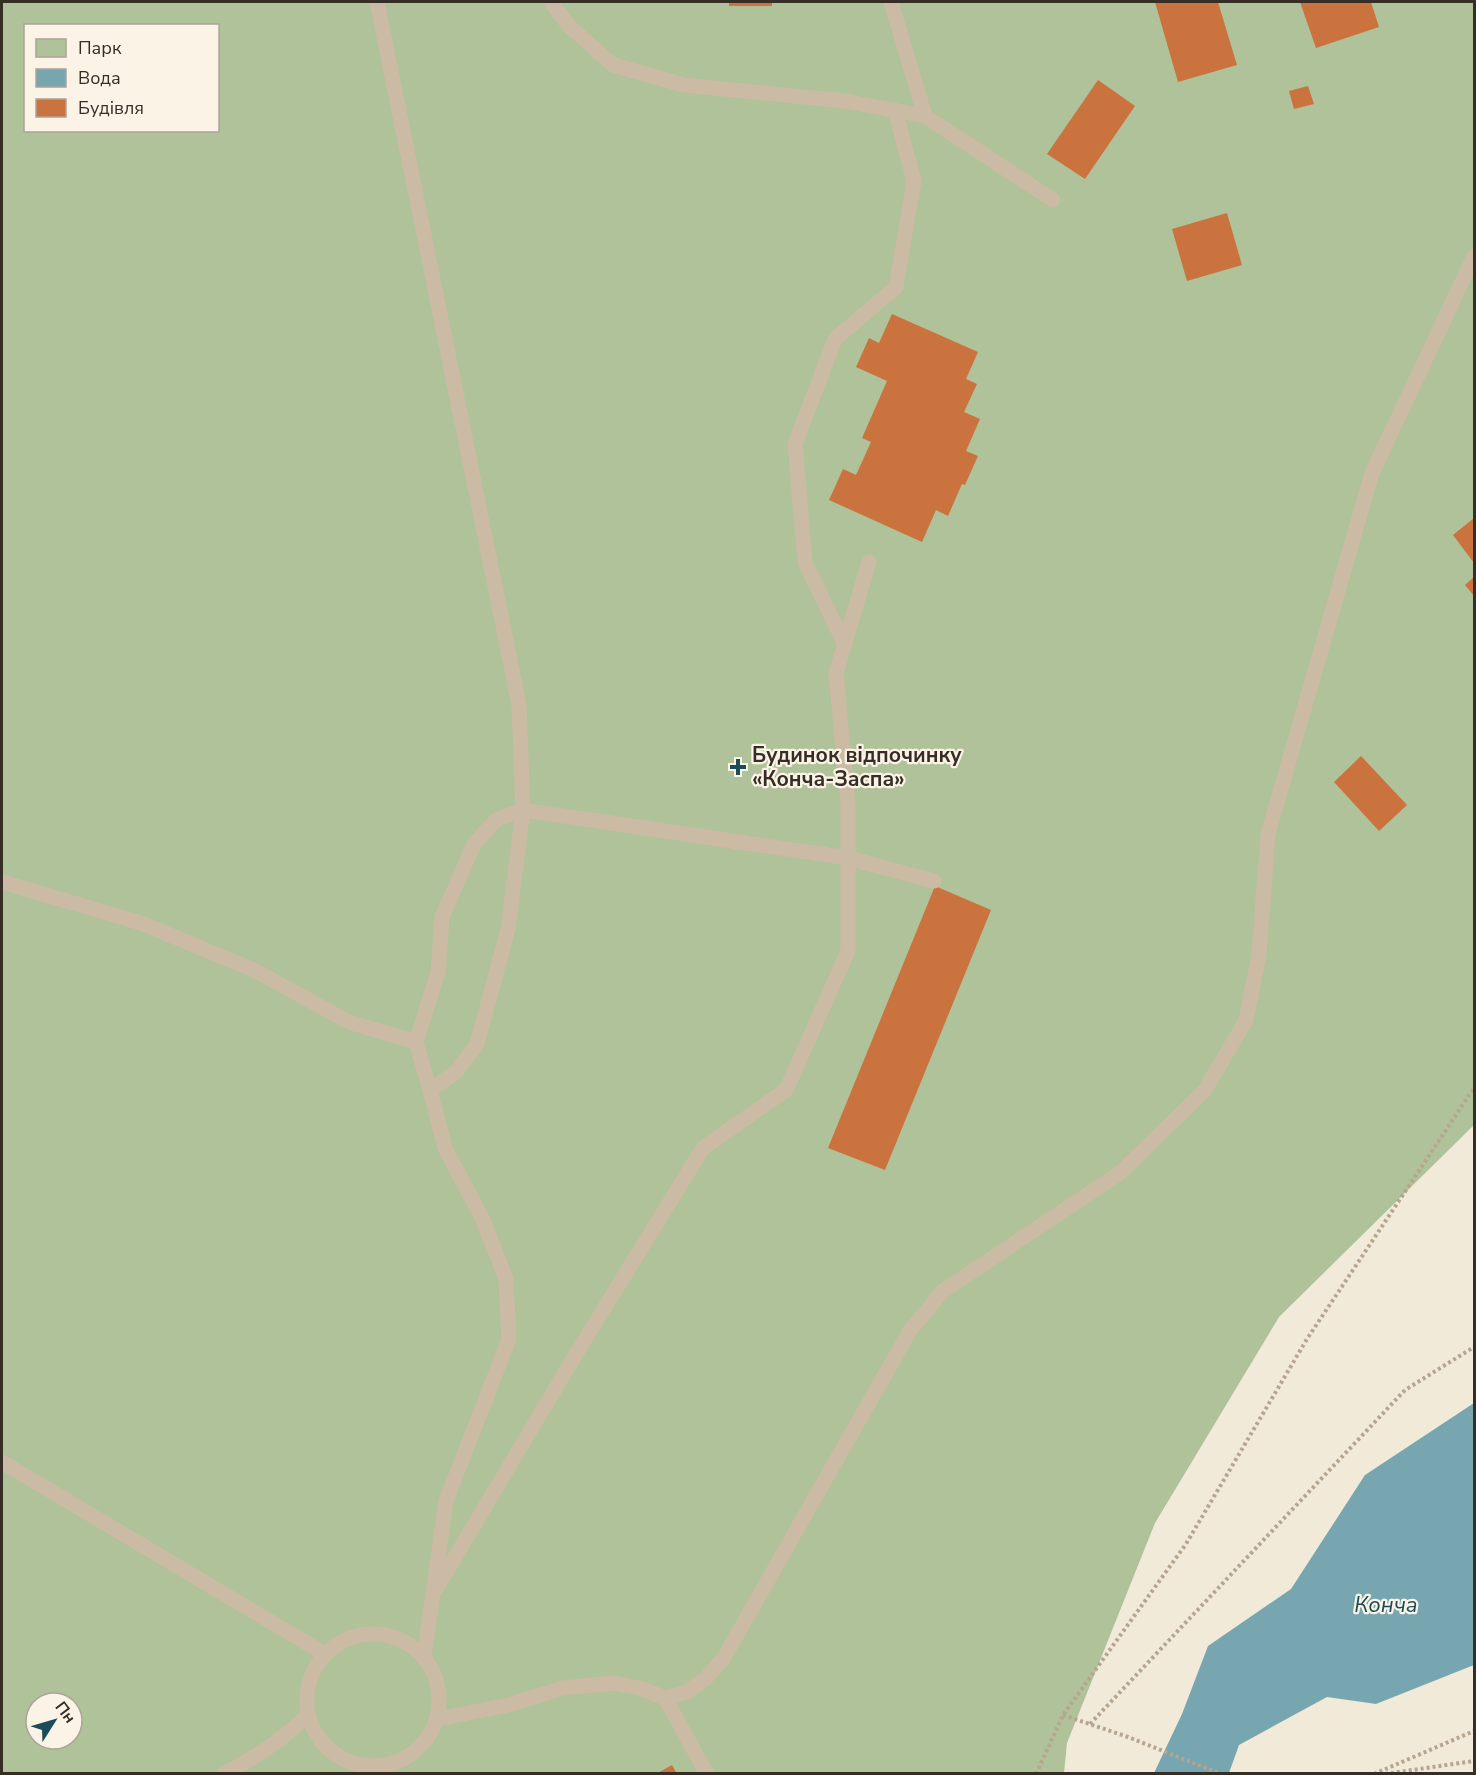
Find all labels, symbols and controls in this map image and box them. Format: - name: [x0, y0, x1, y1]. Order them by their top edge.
- legend: [24, 24, 219, 132]
- text: Парк: [78, 36, 122, 60]
- text: Вода: [78, 66, 121, 90]
- text: Будівля: [78, 96, 144, 120]
- place label: Будинок відпочинку «Конча-Заспа»: [752, 741, 962, 793]
- marker: Будинок відпочинку «Конча-Заспа»: [729, 758, 747, 776]
- water label: Конча: [1354, 1590, 1418, 1620]
- north arrow: [24, 1691, 84, 1751]
- text: Пн: [50, 1697, 81, 1728]

